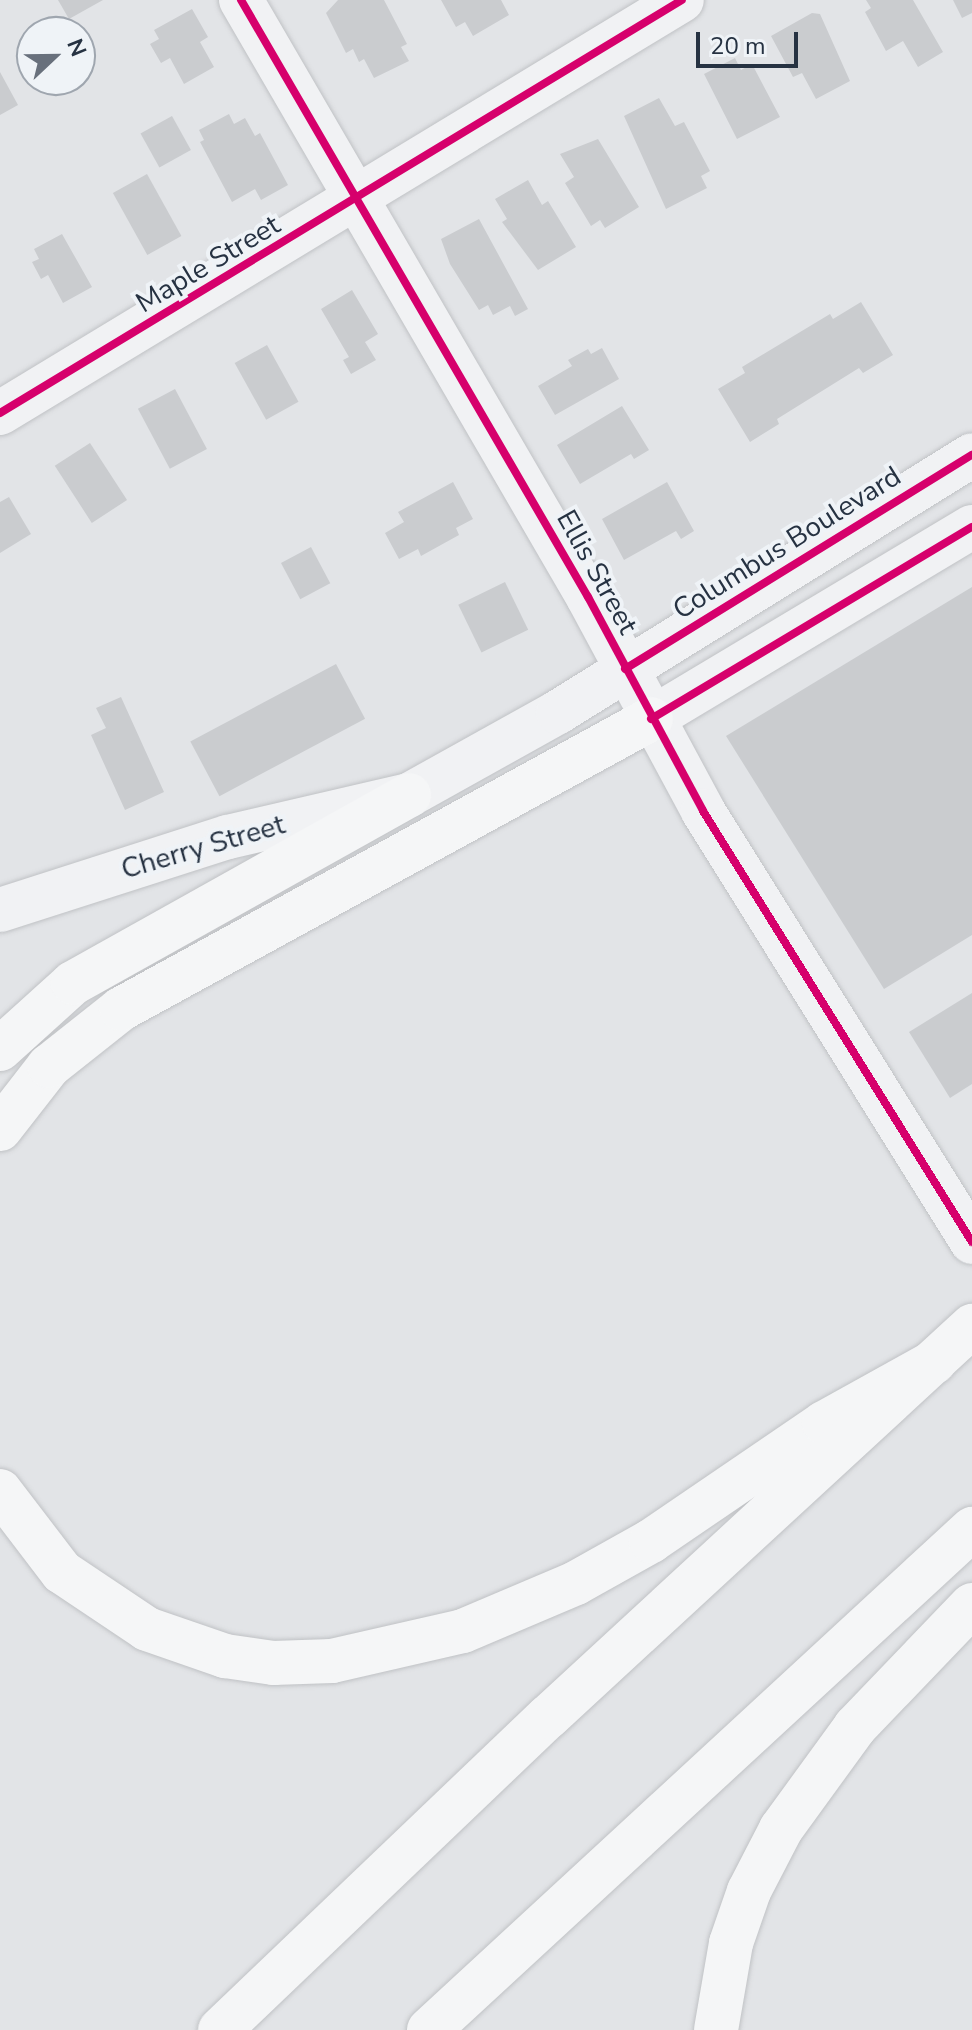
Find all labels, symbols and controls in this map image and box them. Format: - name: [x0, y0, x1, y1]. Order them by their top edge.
- north arrow: [16, 16, 96, 96]
- scale bar: [700, 16, 802, 66]
- text: 20 m: [710, 30, 766, 62]
- text: N: [59, 35, 93, 61]
- street label: Maple Street: [130, 208, 286, 320]
- street label: Columbus Boulevard: [667, 459, 907, 627]
- street label: Ellis Street: [549, 504, 645, 640]
- street label: Cherry Street: [117, 808, 289, 886]

